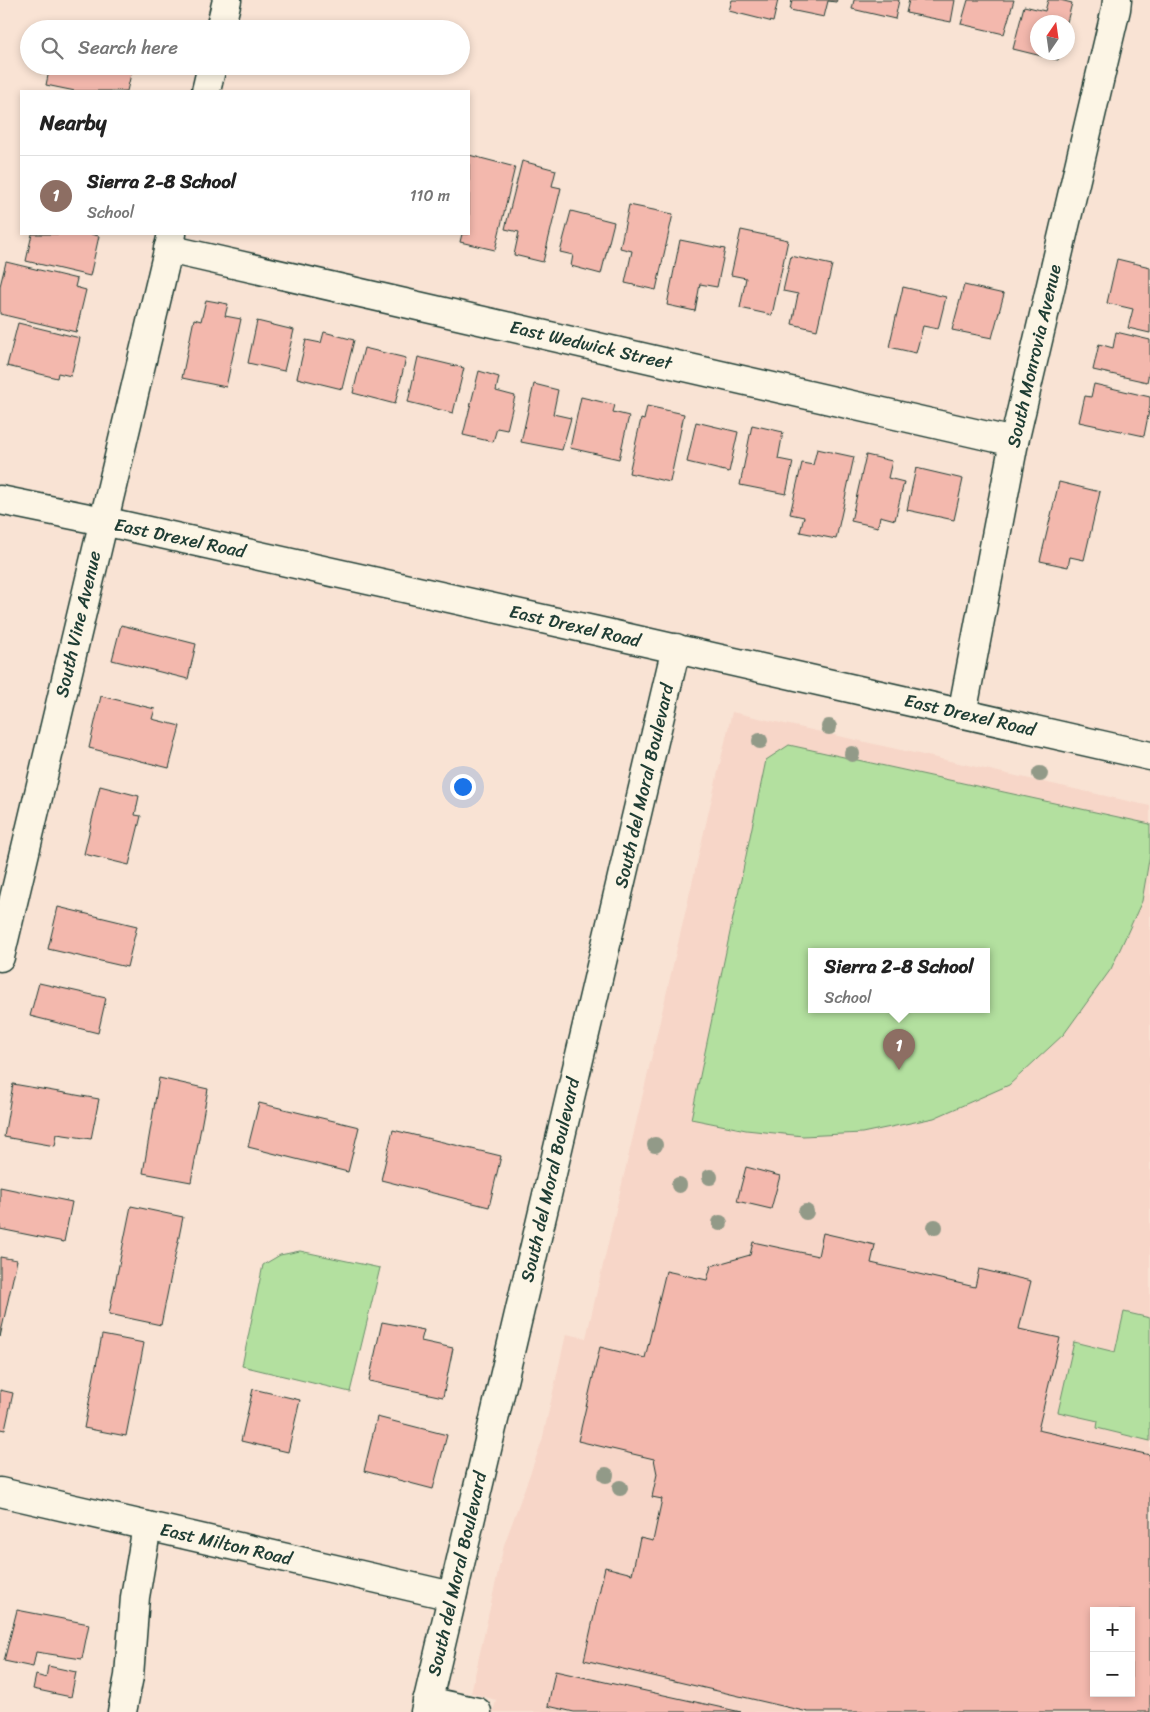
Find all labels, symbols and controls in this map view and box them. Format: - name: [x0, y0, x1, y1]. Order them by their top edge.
- north arrow: [1030, 15, 1075, 60]
- search box: [20, 20, 470, 75]
- text: Search here: [78, 31, 178, 64]
- icon: search: [38, 34, 66, 62]
- text: Nearby: [40, 104, 106, 142]
- text: Sierra 2-8 School: [87, 165, 236, 198]
- text: 1: [53, 181, 59, 210]
- text: 110 m: [410, 181, 450, 210]
- text: School: [87, 198, 134, 227]
- street label: South Monrovia Avenue: [997, 261, 1071, 451]
- street label: East Wedwick Street: [507, 311, 676, 379]
- street label: East Drexel Road: [111, 508, 250, 568]
- street label: South Vine Avenue: [46, 548, 110, 700]
- street label: East Drexel Road: [506, 595, 645, 657]
- street label: South del Moral Boulevard: [605, 679, 683, 891]
- street label: East Drexel Road: [901, 684, 1040, 746]
- your location: [450, 774, 476, 800]
- popup: [808, 948, 990, 1013]
- text: Sierra 2-8 School: [824, 950, 974, 983]
- text: School: [824, 983, 872, 1012]
- pin: 1: [883, 1029, 915, 1070]
- street label: South del Moral Boulevard: [511, 1073, 589, 1285]
- street label: South del Moral Boulevard: [418, 1467, 496, 1679]
- street label: East Milton Road: [157, 1513, 297, 1575]
- map controls: [1090, 1607, 1135, 1697]
- button: +: [1090, 1607, 1135, 1652]
- button: −: [1090, 1652, 1135, 1697]

